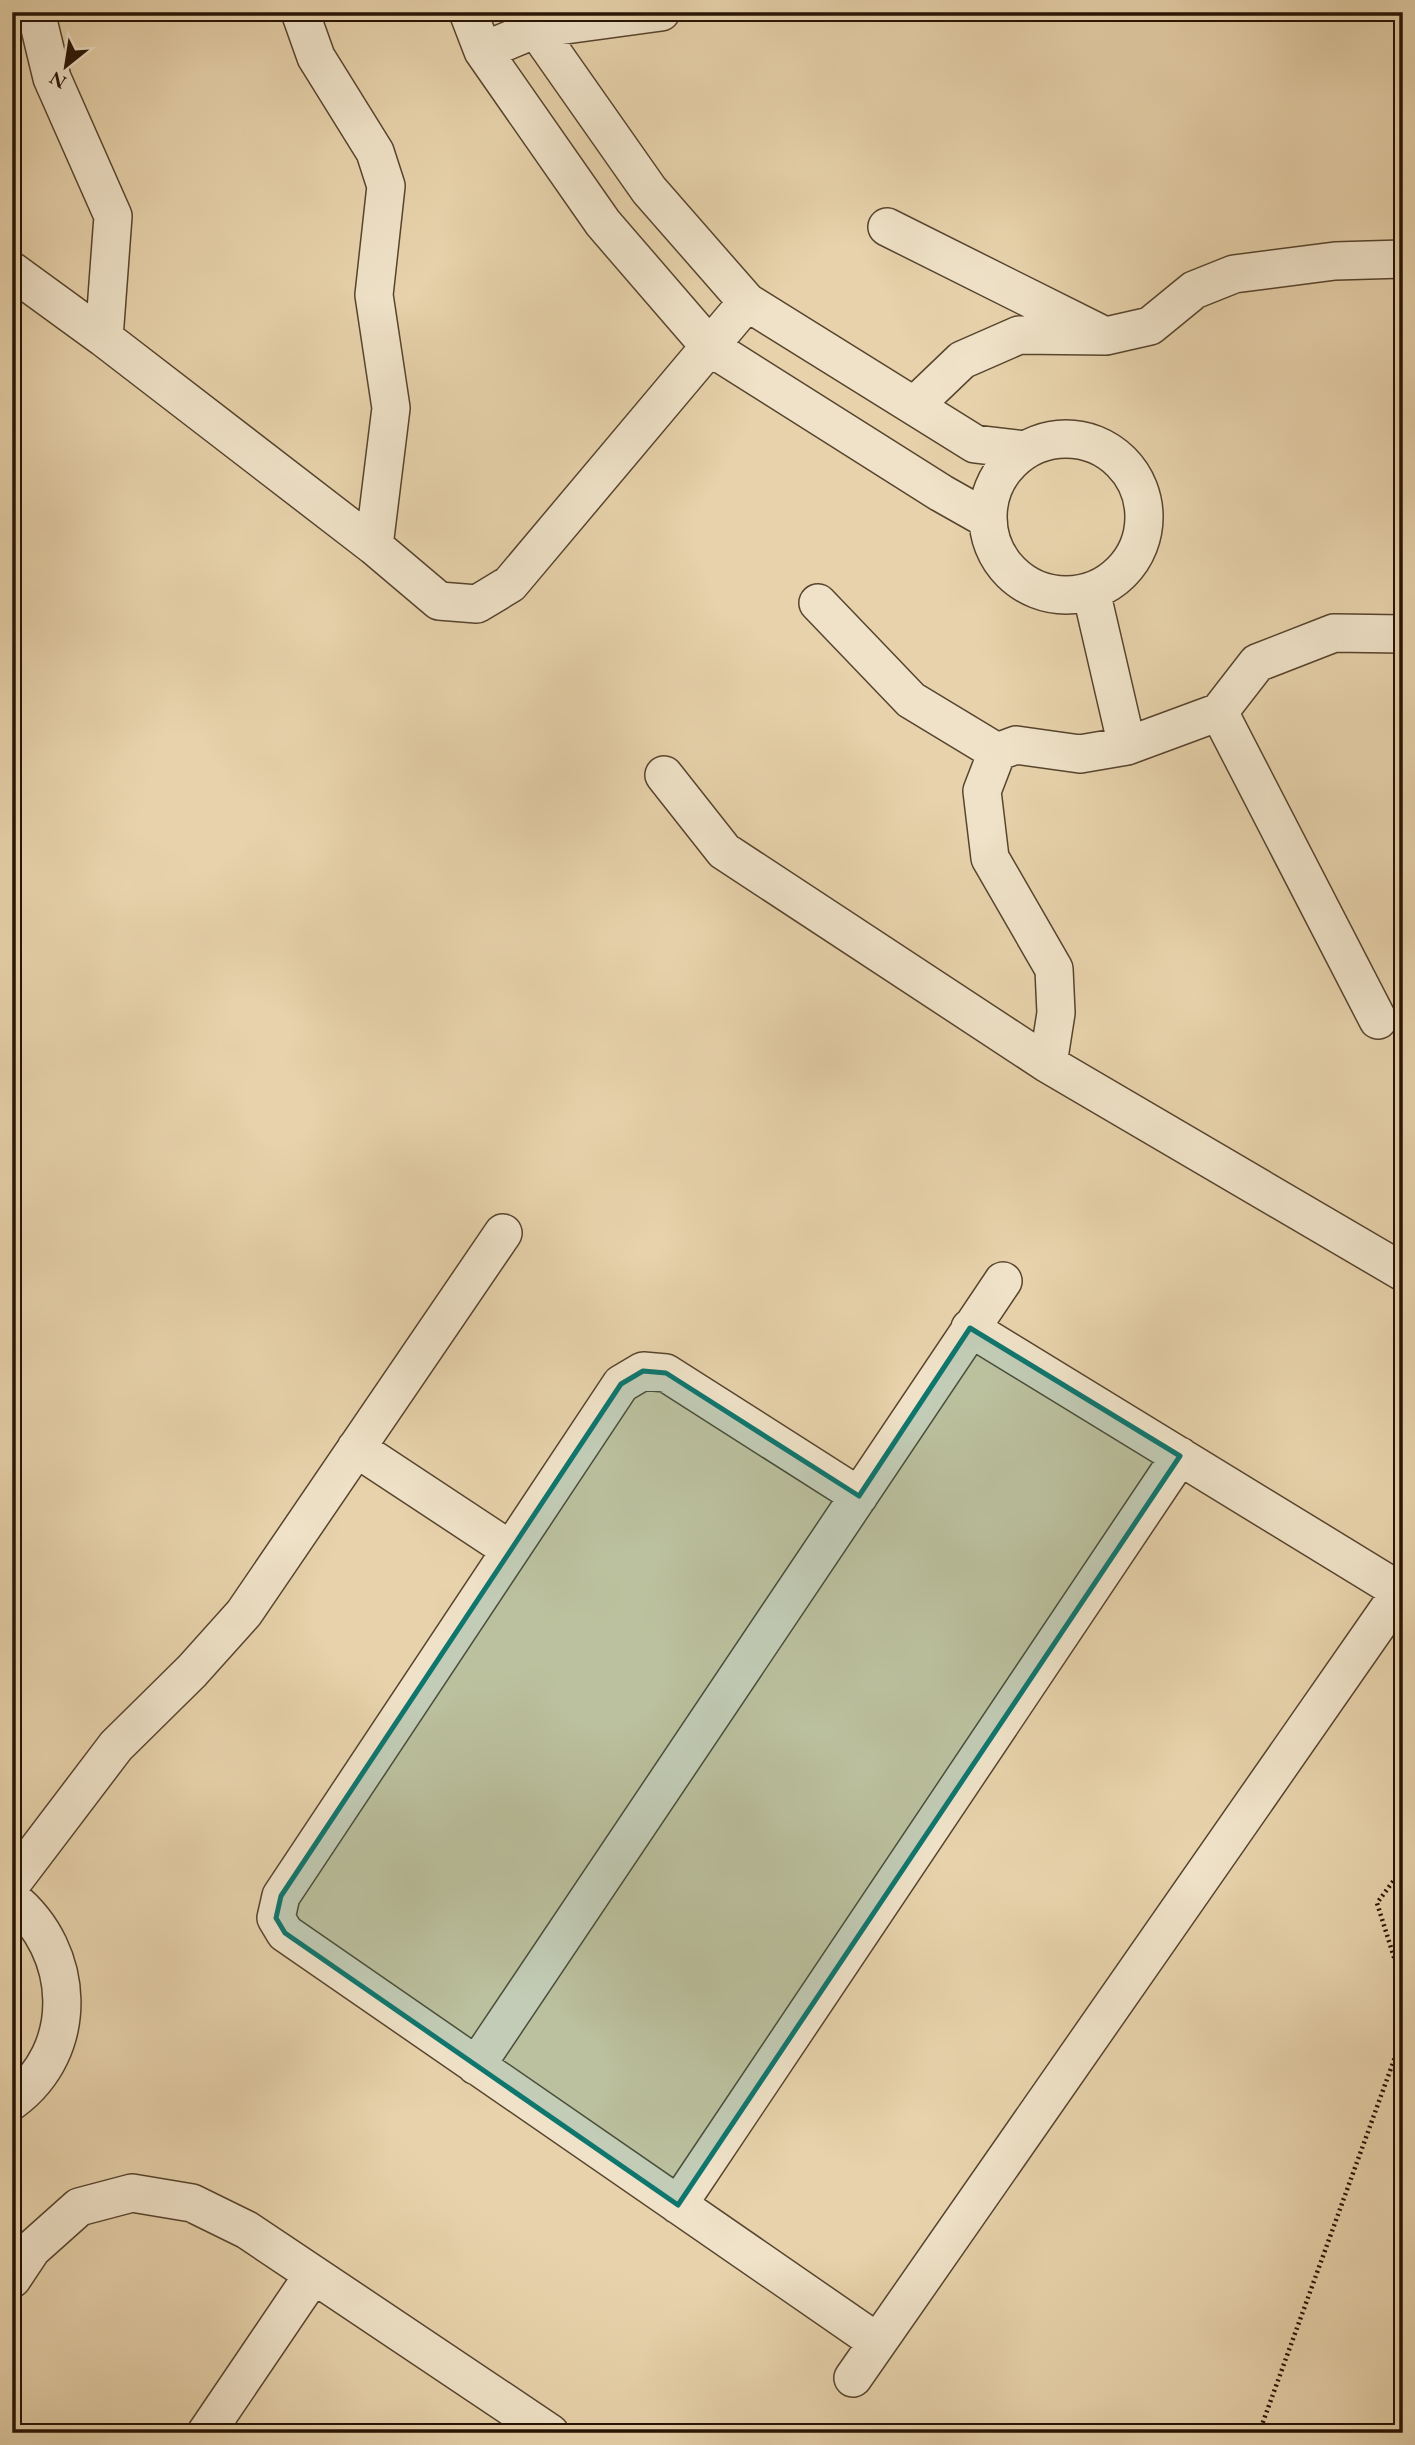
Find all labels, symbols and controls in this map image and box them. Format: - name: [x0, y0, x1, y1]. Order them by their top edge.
- north arrow: [32, 32, 102, 102]
- text: N: [44, 65, 71, 95]

